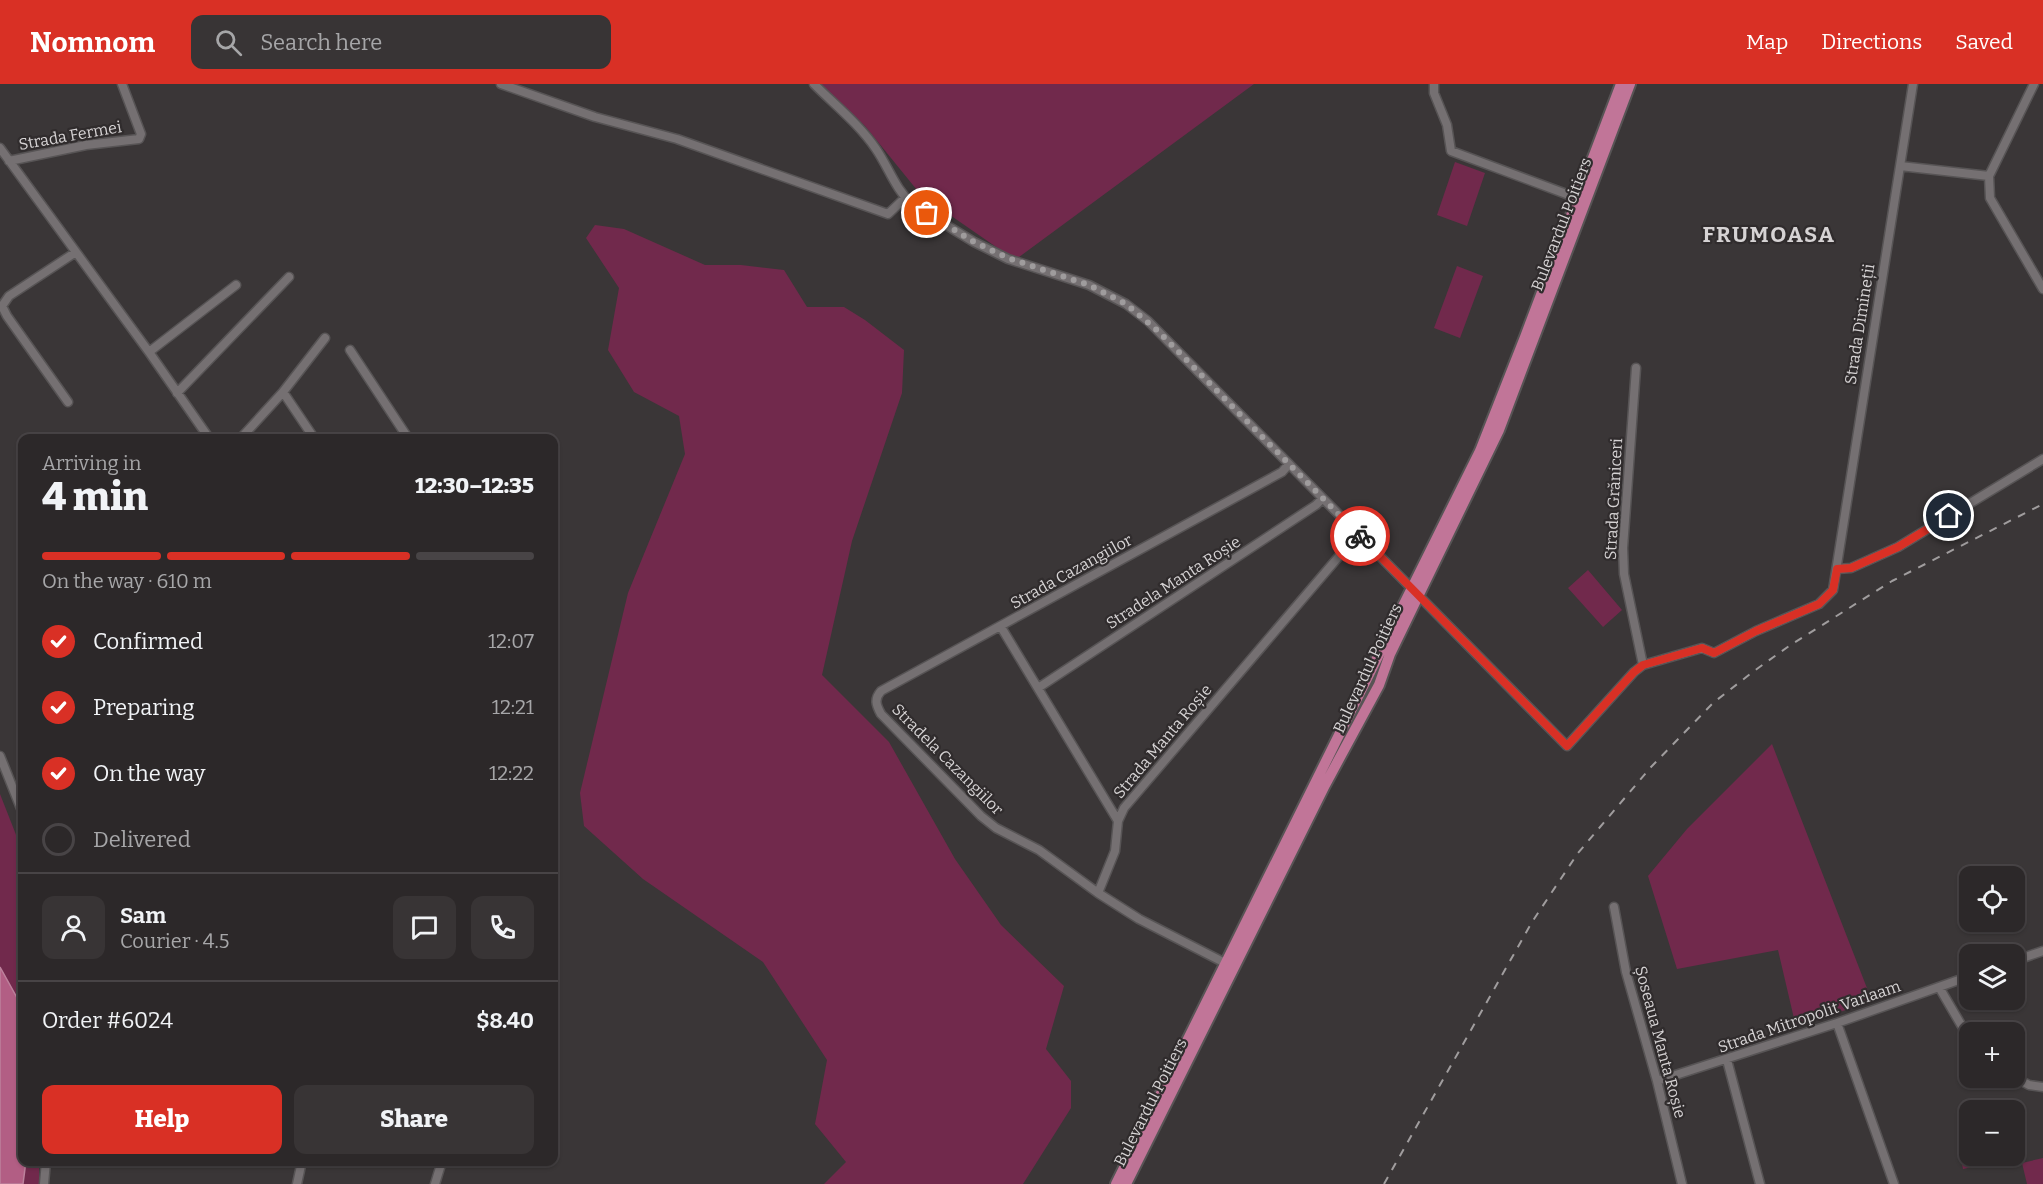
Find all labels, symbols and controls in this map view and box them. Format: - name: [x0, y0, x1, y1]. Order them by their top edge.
- search box: [191, 15, 611, 69]
- text: Nomnom: [30, 26, 155, 59]
- icon: search: [212, 26, 245, 59]
- text: Search here: [260, 29, 382, 56]
- text: Map: [1746, 29, 1788, 55]
- text: Directions: [1821, 29, 1922, 55]
- text: Saved: [1955, 29, 2013, 55]
- street label: Strada Fermei: [17, 117, 123, 154]
- street label: Bulevardul Poitiers: [1527, 155, 1596, 293]
- pin: [901, 187, 952, 238]
- icon: bag: [910, 196, 943, 229]
- district label: FRUMOASA: [1703, 221, 1835, 248]
- street label: Strada Dimineții: [1841, 262, 1879, 386]
- street label: Strada Grăniceri: [1601, 437, 1626, 560]
- text: Arriving in: [42, 451, 141, 475]
- text: 12:30–12:35: [415, 472, 534, 499]
- text: 4 min: [42, 474, 148, 520]
- pin: [1923, 490, 1974, 541]
- icon: home: [1932, 499, 1965, 532]
- courier: [1330, 506, 1390, 566]
- icon: bike: [1344, 520, 1377, 553]
- street label: Strada Cazangiilor: [1007, 530, 1135, 613]
- street label: Stradela Manta Roșie: [1103, 532, 1245, 634]
- text: On the way · 610 m: [42, 569, 212, 593]
- street label: Bulevardul Poitiers: [1329, 600, 1406, 736]
- icon: check: [42, 625, 75, 658]
- text: Confirmed: [93, 628, 203, 655]
- text: 12:07: [488, 629, 534, 653]
- street label: Strada Manta Roșie: [1109, 680, 1216, 803]
- icon: check: [42, 691, 75, 724]
- text: Preparing: [93, 694, 195, 721]
- text: 12:21: [492, 695, 534, 719]
- street label: Stradela Cazangiilor: [888, 700, 1007, 819]
- icon: check: [42, 757, 75, 790]
- text: On the way: [93, 760, 205, 787]
- text: 12:22: [489, 761, 534, 785]
- text: Delivered: [93, 826, 191, 853]
- map controls: [1959, 866, 2025, 1166]
- button: locate: [1959, 866, 2025, 932]
- button: person: [42, 896, 105, 959]
- button: chat: [393, 896, 456, 959]
- button: phone: [471, 896, 534, 959]
- text: Sam: [120, 902, 166, 929]
- text: Courier · 4.5: [120, 929, 229, 953]
- button: layers: [1959, 944, 2025, 1010]
- street label: Șoseaua Manta Roșie: [1630, 964, 1690, 1121]
- street label: Strada Mitropolit Varlaam: [1715, 976, 1903, 1057]
- text: Order #6024: [42, 1007, 173, 1034]
- text: $8.40: [476, 1007, 534, 1034]
- button: +: [1959, 1022, 2025, 1088]
- street label: Bulevardul Poitiers: [1110, 1035, 1191, 1169]
- button: Help: [42, 1085, 282, 1154]
- button: Share: [294, 1085, 534, 1154]
- button: −: [1959, 1100, 2025, 1166]

